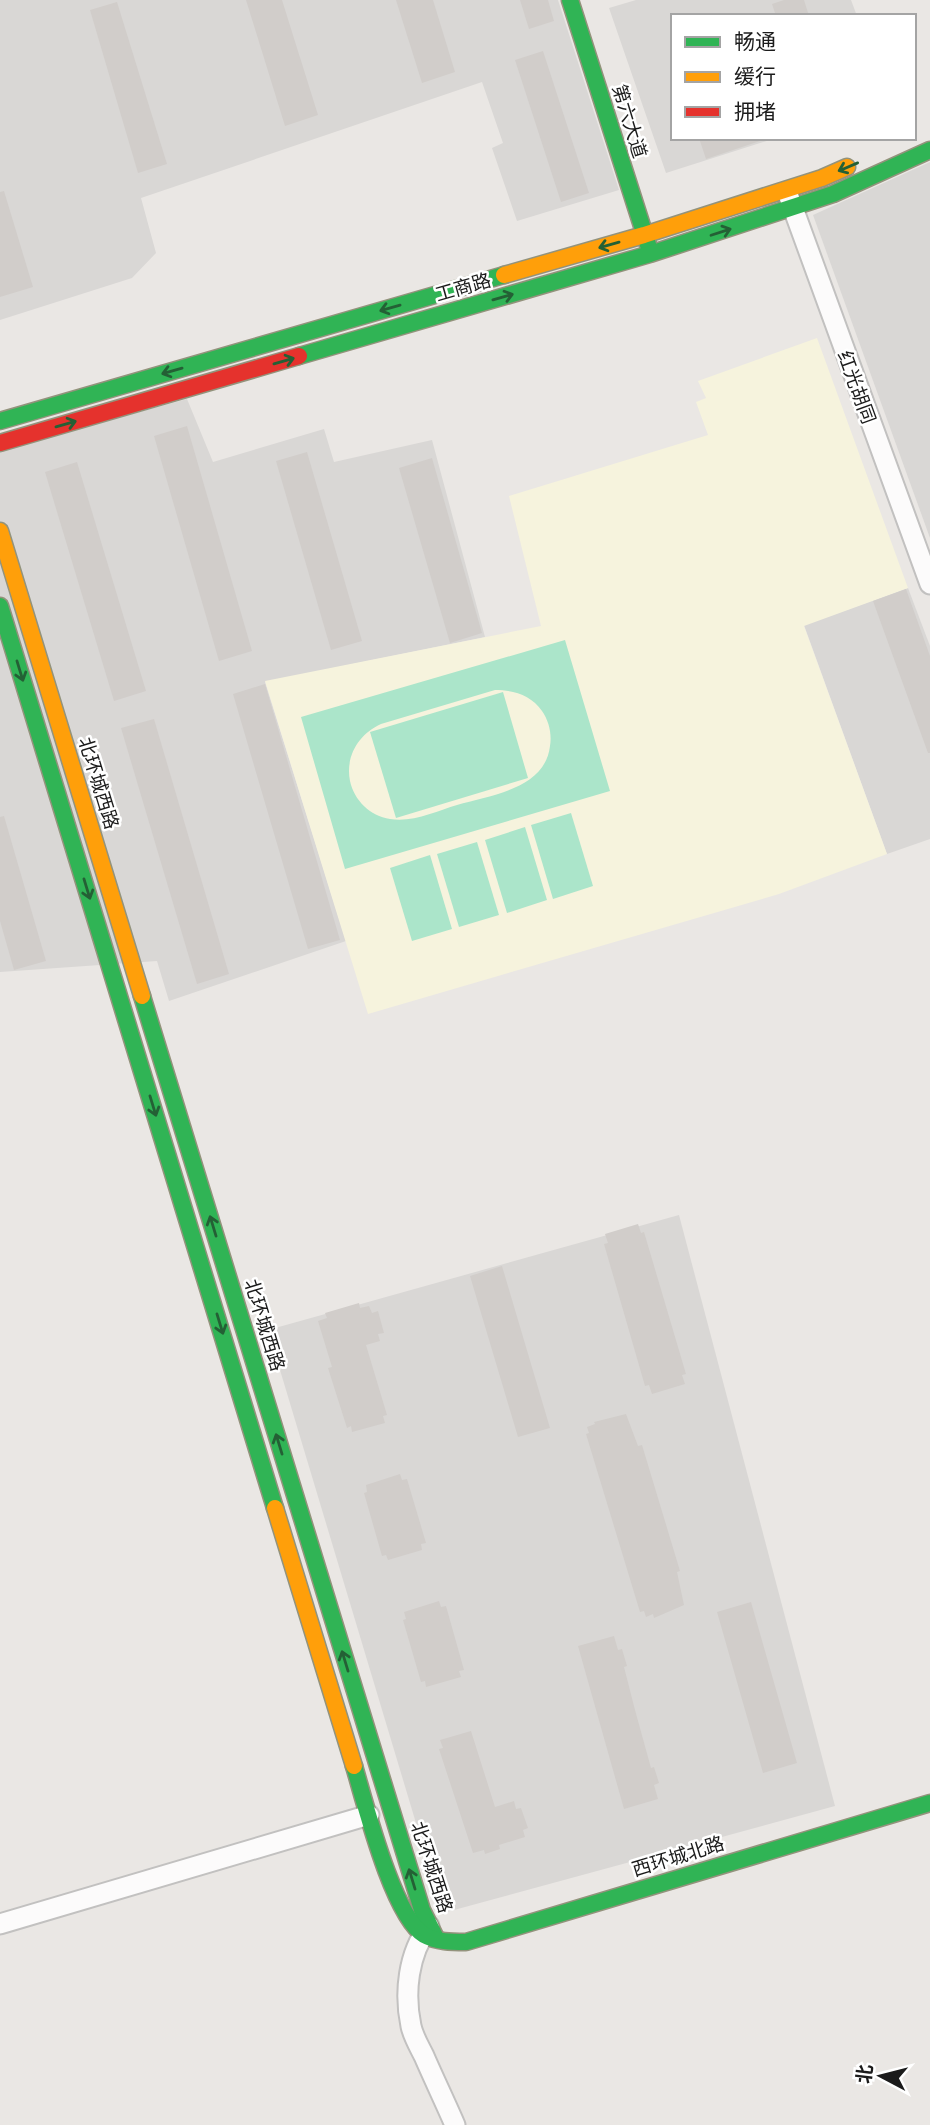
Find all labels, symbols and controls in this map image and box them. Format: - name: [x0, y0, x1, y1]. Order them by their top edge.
- legend: [671, 14, 916, 140]
- text: 畅通: [734, 30, 776, 54]
- text: 缓行: [734, 65, 776, 89]
- street label: 第六大道: [608, 81, 652, 161]
- text: 拥堵: [734, 100, 776, 124]
- one-way arrow: [838, 161, 860, 174]
- one-way arrow: [709, 224, 731, 237]
- one-way arrow: [598, 239, 620, 252]
- street label: 工商路: [433, 269, 493, 305]
- one-way arrow: [491, 290, 513, 303]
- one-way arrow: [380, 302, 402, 315]
- street label: 红光胡同: [834, 348, 880, 426]
- one-way arrow: [273, 353, 295, 366]
- one-way arrow: [161, 365, 184, 378]
- one-way arrow: [54, 416, 76, 429]
- one-way arrow: [14, 660, 27, 682]
- street label: 北环城西路: [75, 734, 123, 832]
- one-way arrow: [81, 877, 94, 899]
- one-way arrow: [148, 1095, 160, 1117]
- one-way arrow: [205, 1215, 218, 1237]
- street label: 北环城西路: [241, 1276, 289, 1374]
- one-way arrow: [214, 1313, 227, 1335]
- one-way arrow: [271, 1433, 284, 1455]
- one-way arrow: [338, 1651, 350, 1673]
- street label: 北环城西路: [407, 1818, 457, 1916]
- street label: 西环城北路: [629, 1832, 727, 1880]
- one-way arrow: [405, 1868, 418, 1890]
- north arrow: [846, 2041, 916, 2111]
- text: 北: [852, 2063, 876, 2085]

